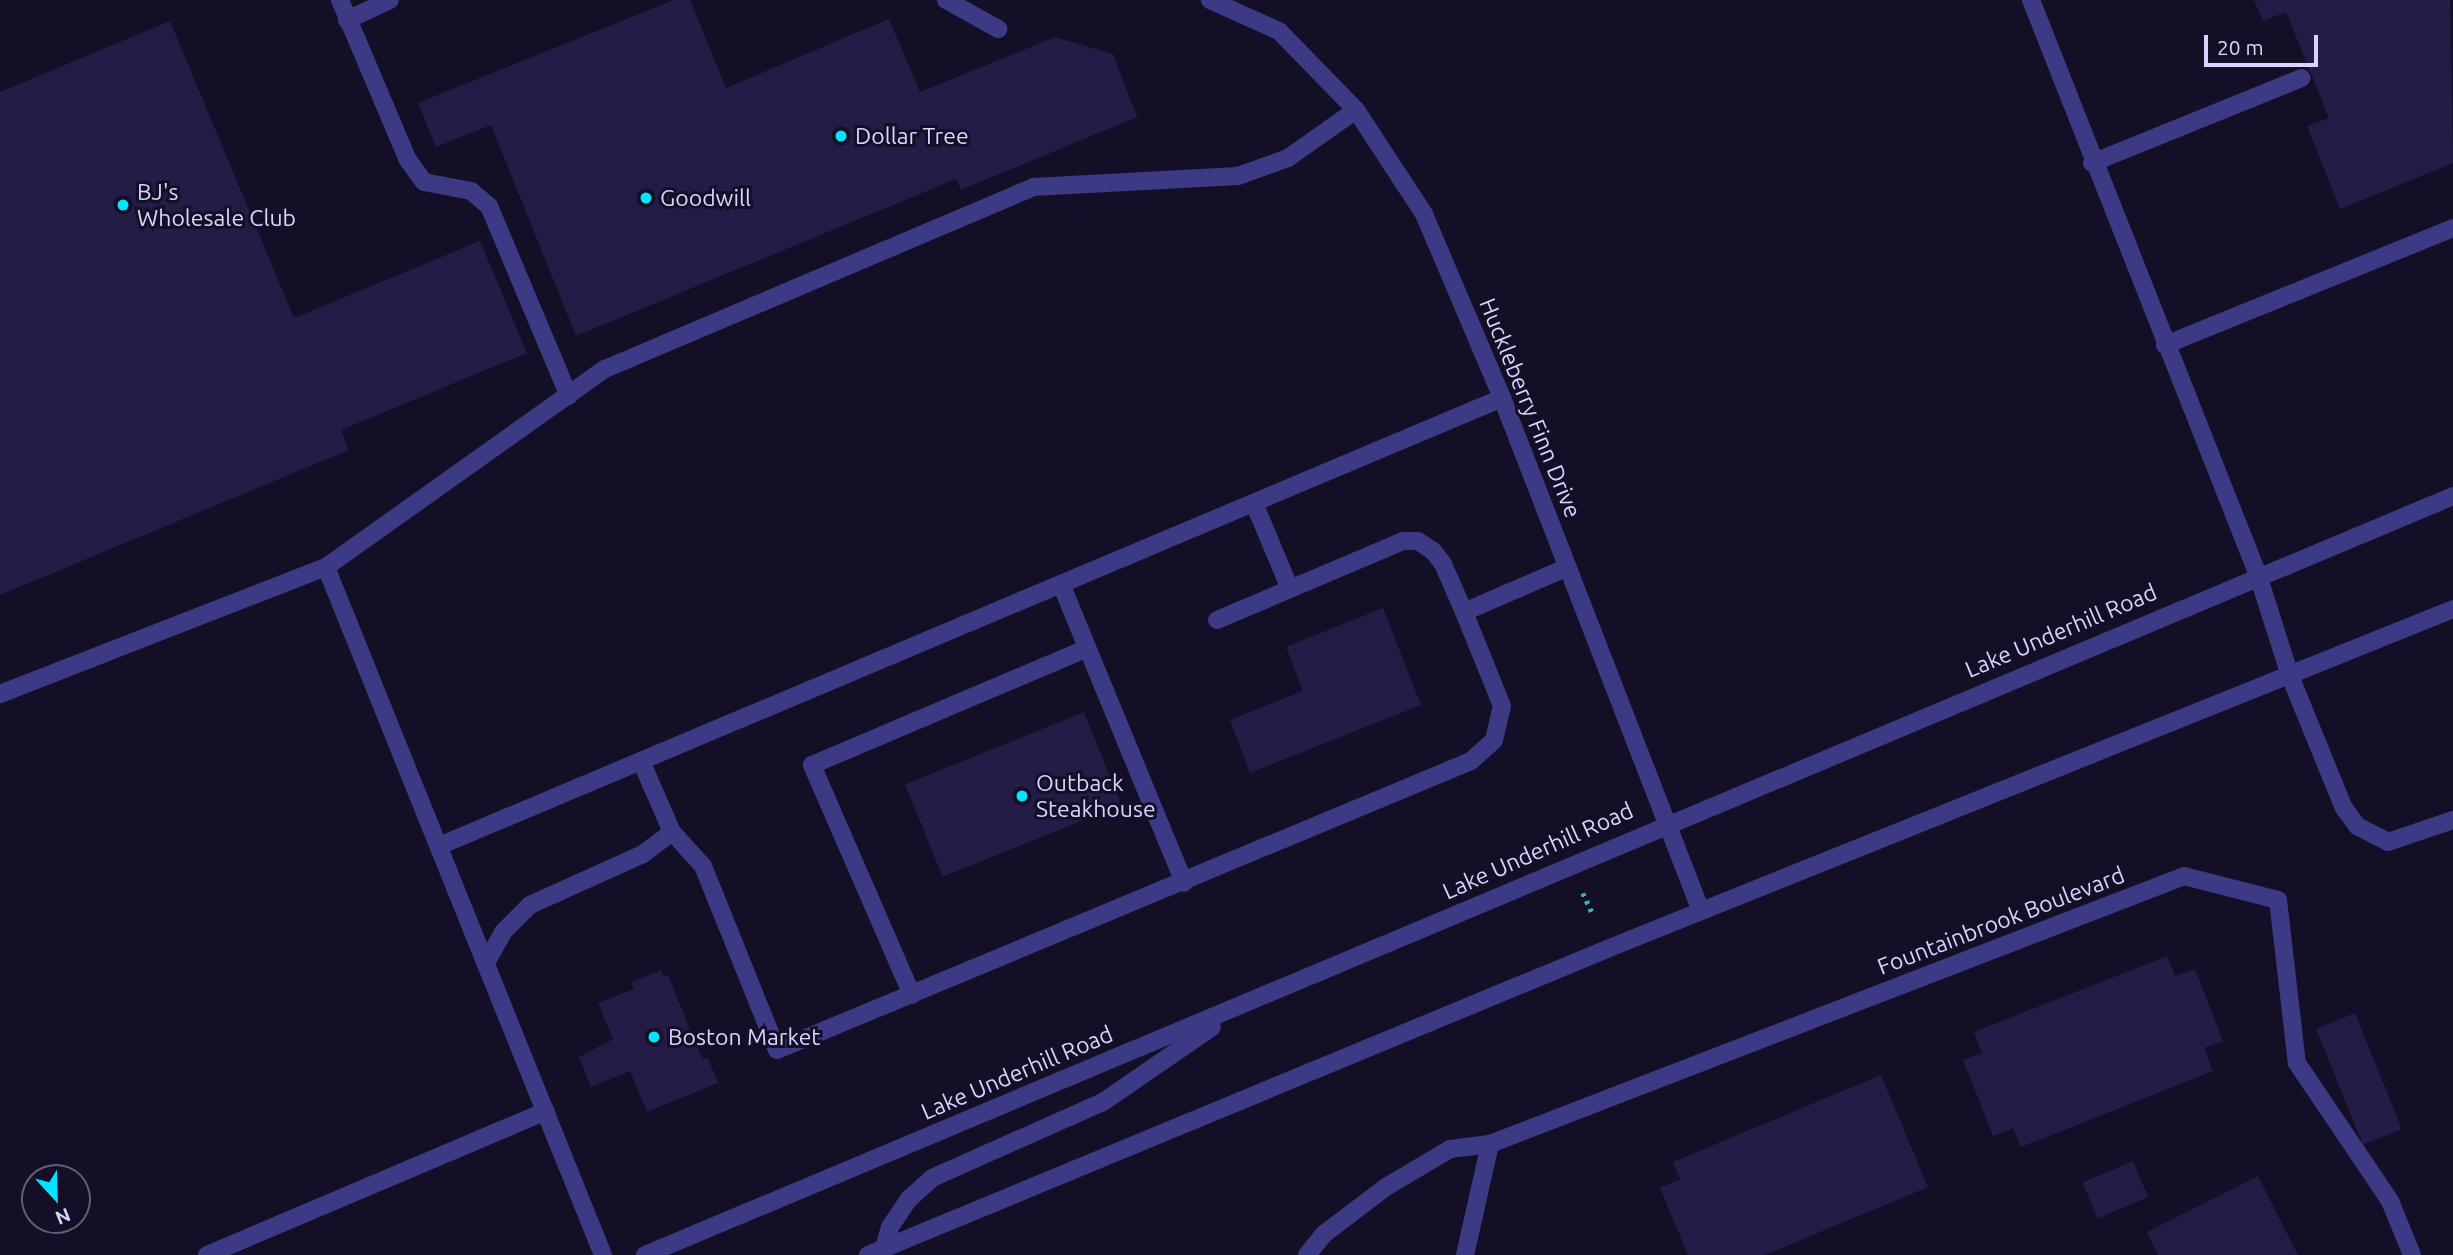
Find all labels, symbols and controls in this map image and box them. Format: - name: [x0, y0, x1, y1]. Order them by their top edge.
- scale bar: [2208, 21, 2322, 65]
- text: 20 m: [2217, 35, 2264, 59]
- place label: Dollar Tree: [855, 122, 969, 150]
- marker: Dollar Tree: [833, 128, 849, 144]
- place label: BJ's Wholesale Club: [137, 178, 296, 232]
- place label: Goodwill: [660, 184, 751, 212]
- marker: Goodwill: [638, 190, 654, 206]
- marker: BJ's Wholesale Club: [115, 197, 131, 213]
- street label: Huckleberry Finn Drive: [1473, 294, 1587, 522]
- street label: Lake Underhill Road: [1961, 578, 2161, 684]
- place label: Outback Steakhouse: [1036, 769, 1156, 823]
- marker: Outback Steakhouse: [1014, 788, 1030, 804]
- street label: Lake Underhill Road: [1439, 797, 1637, 905]
- street label: Fountainbrook Boulevard: [1874, 861, 2128, 981]
- street label: Lake Underhill Road: [917, 1020, 1117, 1126]
- place label: Boston Market: [668, 1023, 820, 1051]
- marker: Boston Market: [646, 1029, 662, 1045]
- north arrow: [21, 1164, 91, 1234]
- text: N: [52, 1204, 74, 1229]

